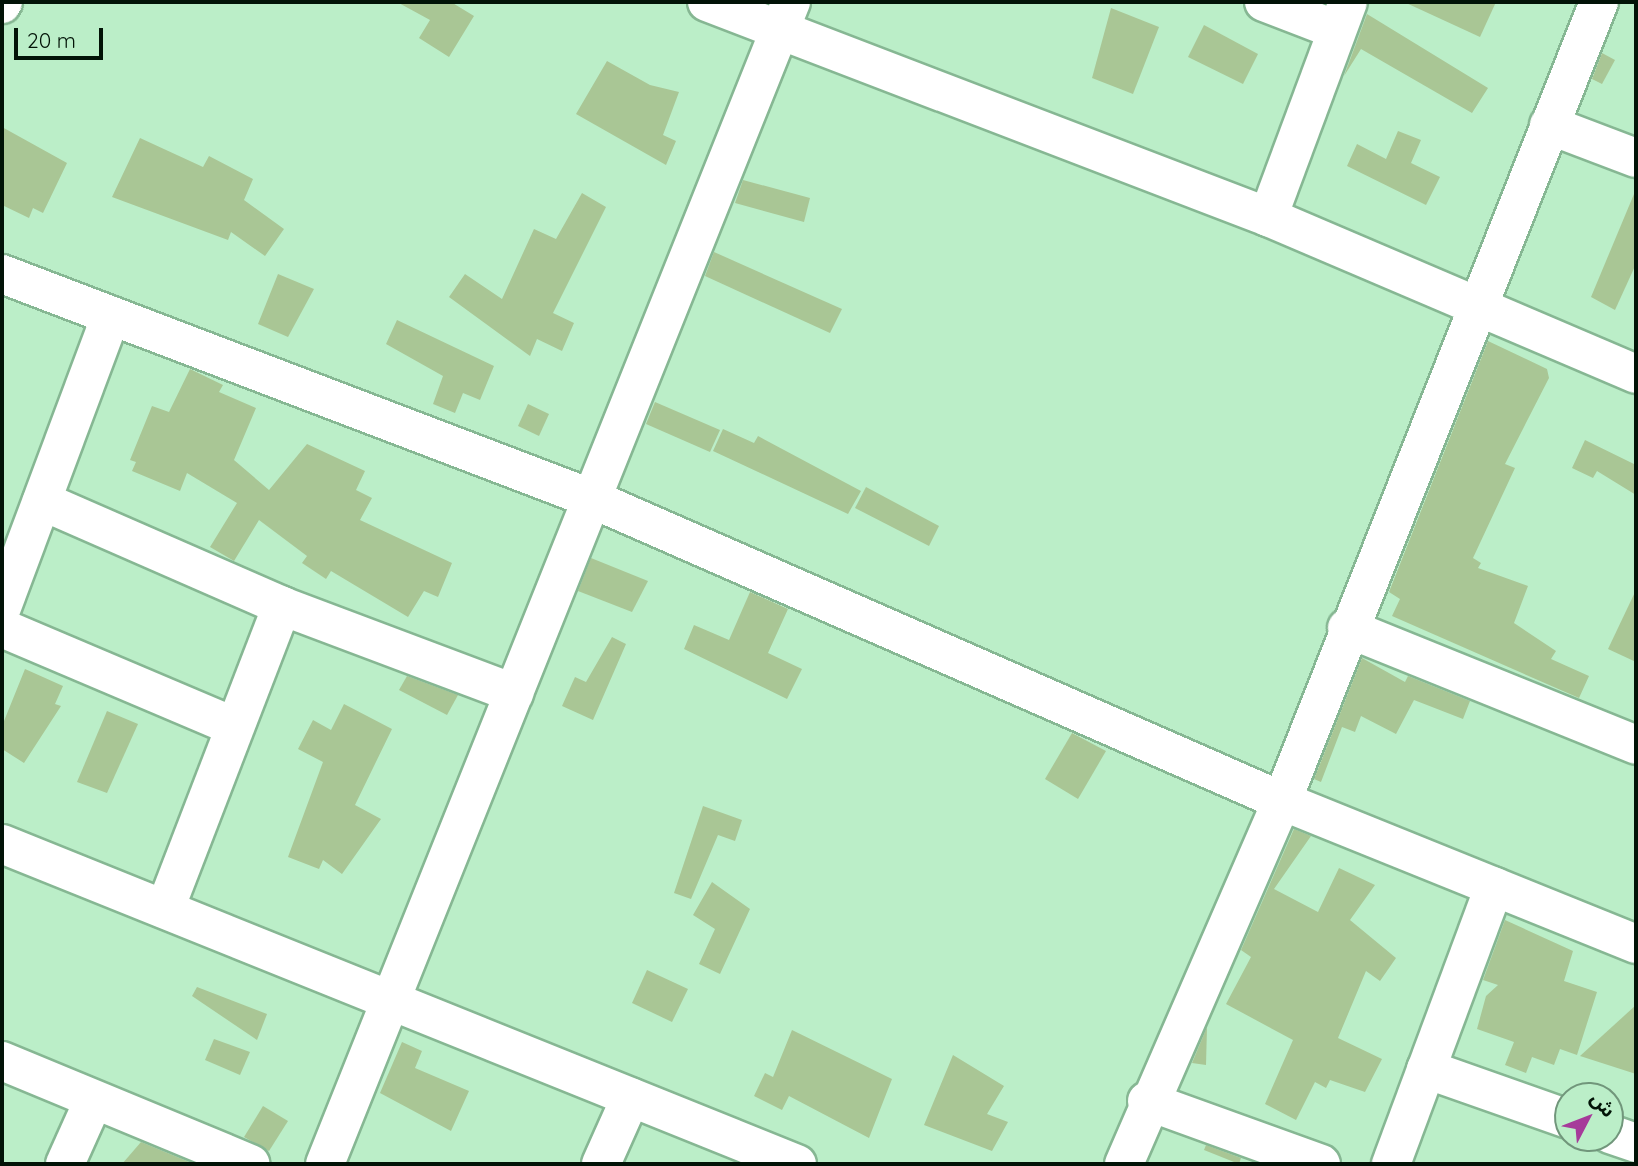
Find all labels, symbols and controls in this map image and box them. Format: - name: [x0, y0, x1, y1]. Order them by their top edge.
- scale bar: [18, 14, 107, 58]
- text: 20 m: [27, 27, 76, 53]
- north arrow: [1554, 1082, 1624, 1152]
- text: ش: [1585, 1087, 1621, 1122]

